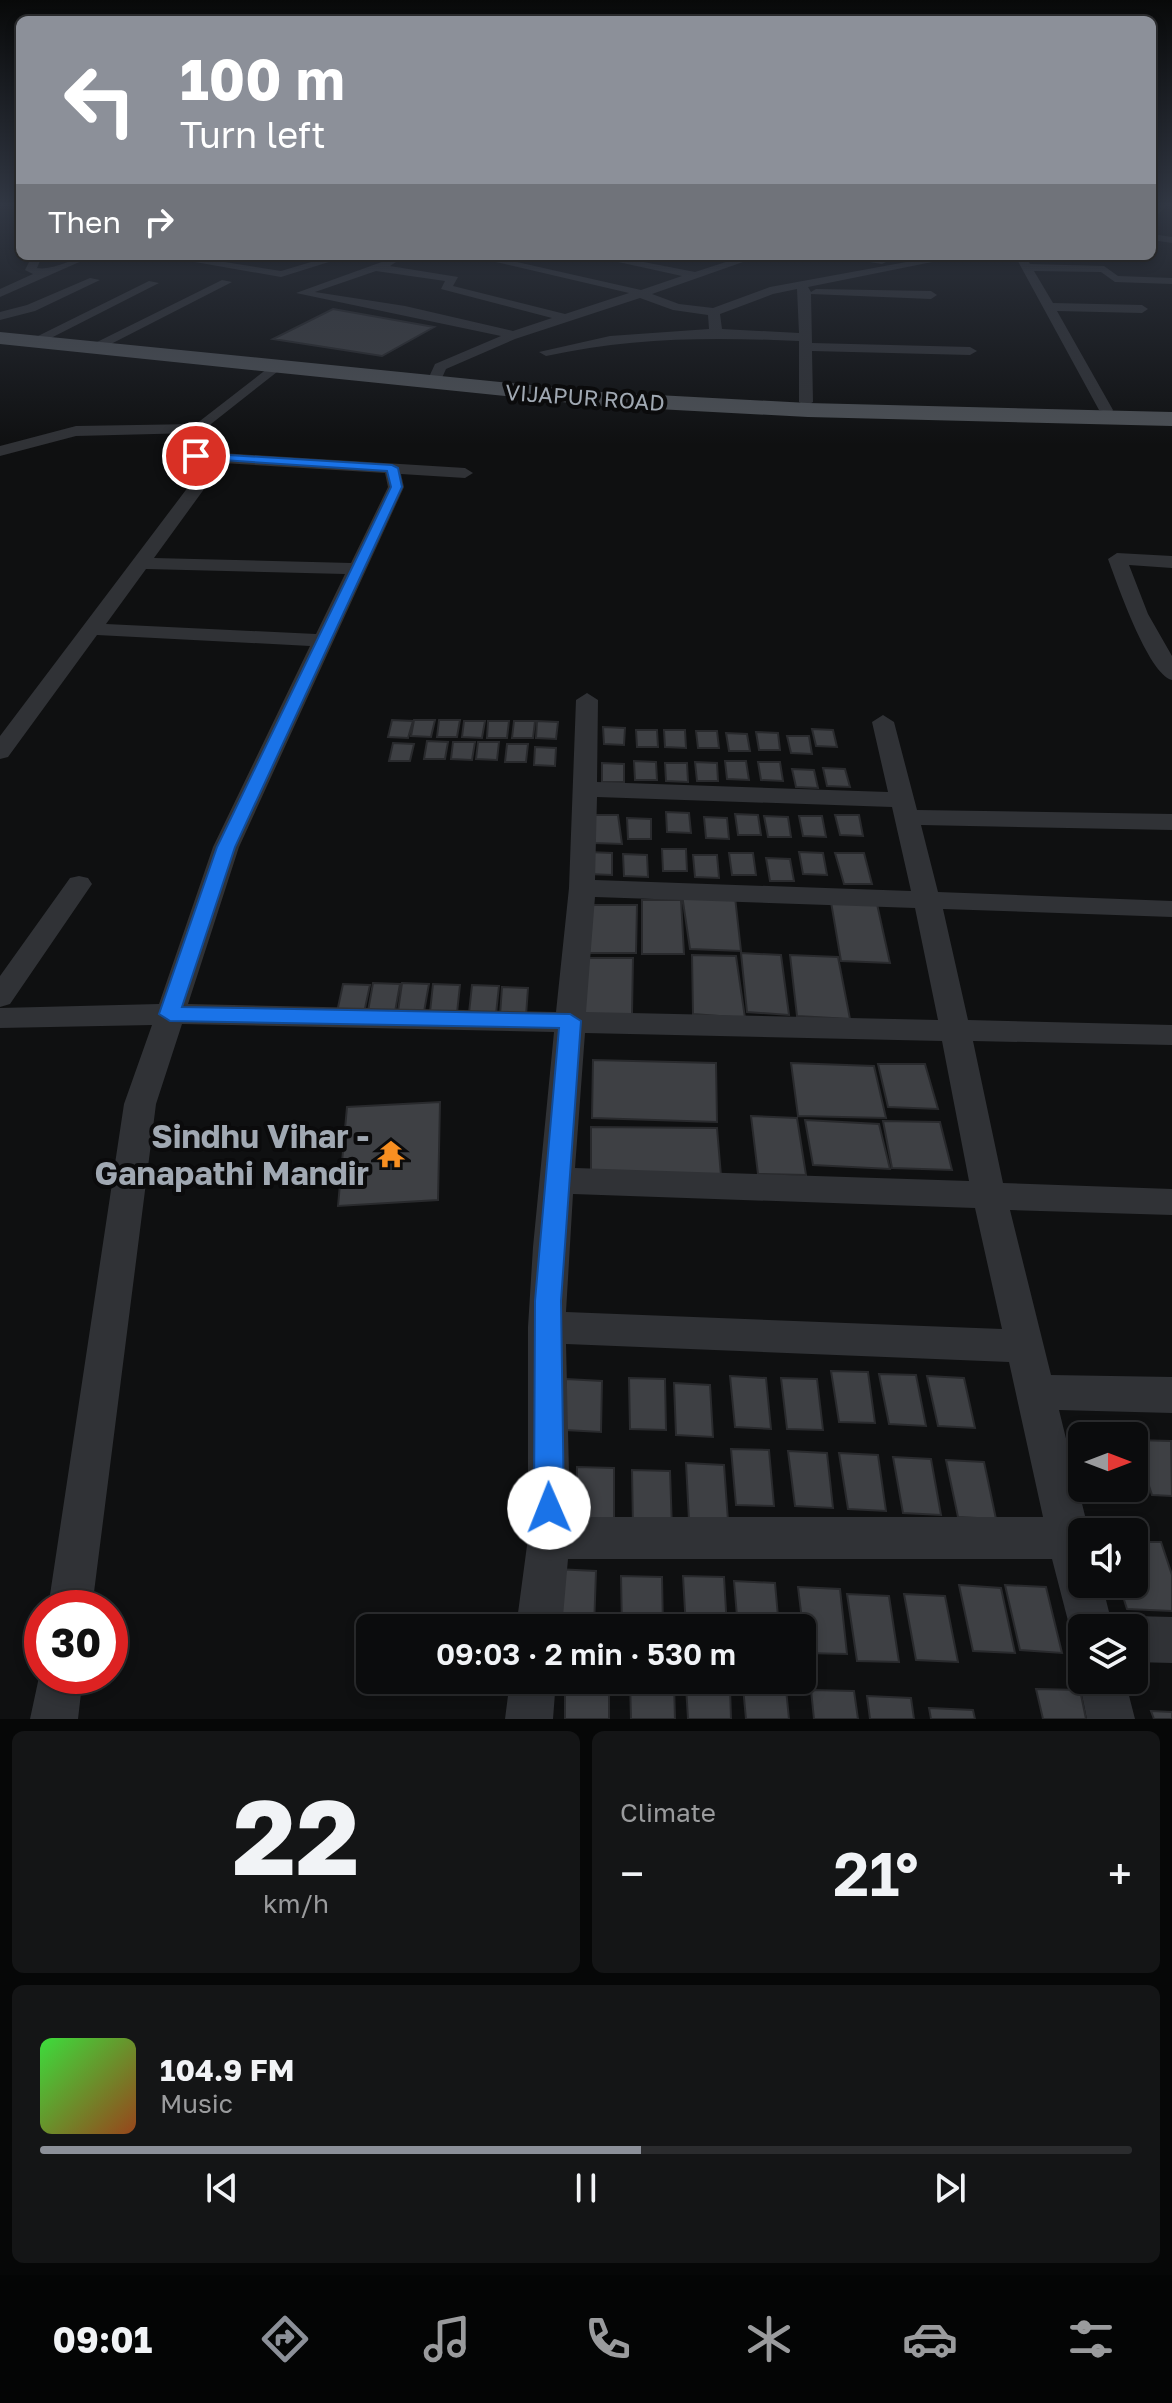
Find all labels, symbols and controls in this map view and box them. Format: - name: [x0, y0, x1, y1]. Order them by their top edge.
- text: 100 m: [180, 45, 345, 112]
- icon: left: [48, 48, 152, 152]
- text: Turn left: [180, 113, 326, 156]
- icon: right: [137, 200, 181, 244]
- text: Then: [48, 204, 121, 240]
- street label: VIJAPUR ROAD: [504, 378, 666, 416]
- pin: [162, 422, 230, 490]
- icon: arrive: [174, 434, 218, 478]
- place label: Sindhu Vihar - Ganapathi Mandir: [95, 1117, 369, 1192]
- temple icon: Sindhu Vihar - Ganapathi Mandir: [376, 1139, 406, 1169]
- north arrow: [1068, 1422, 1148, 1502]
- map controls: [1068, 1422, 1148, 1694]
- position arrow: [507, 1466, 591, 1550]
- button: sound: [1068, 1518, 1148, 1598]
- speed limit sign: 30: [24, 1590, 128, 1694]
- button: layers: [1068, 1614, 1148, 1694]
- text: 09:03 · 2 min · 530 m: [436, 1636, 736, 1672]
- text: 22: [233, 1773, 359, 1898]
- text: Climate: [620, 1797, 716, 1828]
- text: 21°: [833, 1837, 919, 1909]
- text: −: [620, 1847, 644, 1900]
- text: +: [1108, 1847, 1132, 1900]
- text: km/h: [263, 1888, 329, 1919]
- text: 104.9 FM: [160, 2052, 294, 2088]
- text: Music: [160, 2088, 233, 2119]
- icon: previous: [200, 2166, 244, 2210]
- icon: pause: [564, 2166, 608, 2210]
- icon: next: [928, 2166, 972, 2210]
- icon: directions: [257, 2311, 313, 2367]
- icon: music: [419, 2311, 475, 2367]
- icon: phone: [580, 2311, 636, 2367]
- icon: climate: [741, 2311, 797, 2367]
- icon: car: [902, 2311, 958, 2367]
- icon: filters: [1063, 2311, 1119, 2367]
- text: 09:01: [53, 2318, 152, 2361]

